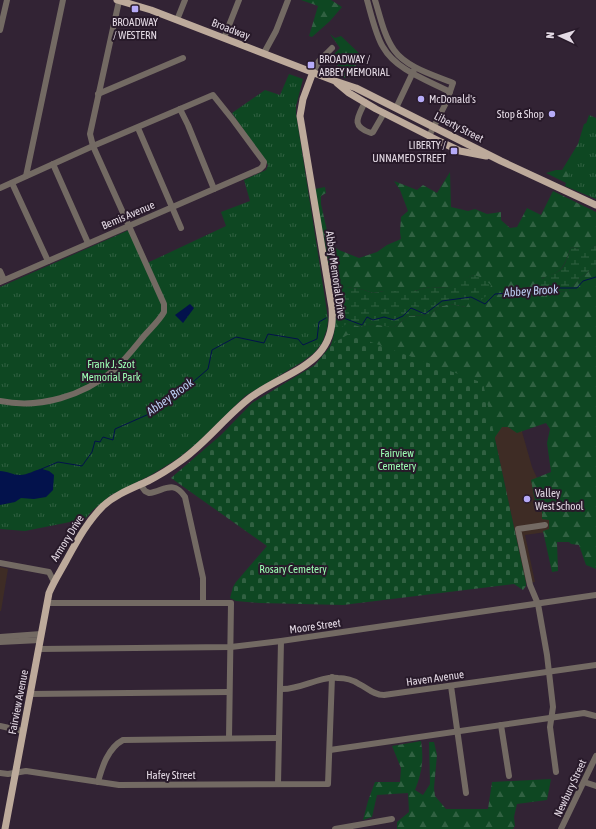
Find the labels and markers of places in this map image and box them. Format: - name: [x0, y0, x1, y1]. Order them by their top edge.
- marker: BROADWAY / WESTERN: [130, 4, 140, 14]
- place label: BROADWAY / WESTERN: [112, 16, 158, 41]
- place label: BROADWAY / ABBEY MEMORIAL: [319, 53, 390, 78]
- marker: BROADWAY / ABBEY MEMORIAL: [306, 60, 316, 70]
- place label: McDonald's: [429, 93, 476, 105]
- marker: McDonald's: [416, 94, 426, 104]
- place label: Stop & Shop: [497, 108, 544, 120]
- marker: Stop & Shop: [547, 109, 557, 119]
- place label: LIBERTY / UNNAMED STREET: [372, 139, 446, 164]
- marker: LIBERTY / UNNAMED STREET: [449, 146, 459, 156]
- place label: Valley West School: [535, 487, 584, 512]
- marker: Valley West School: [522, 494, 532, 504]

